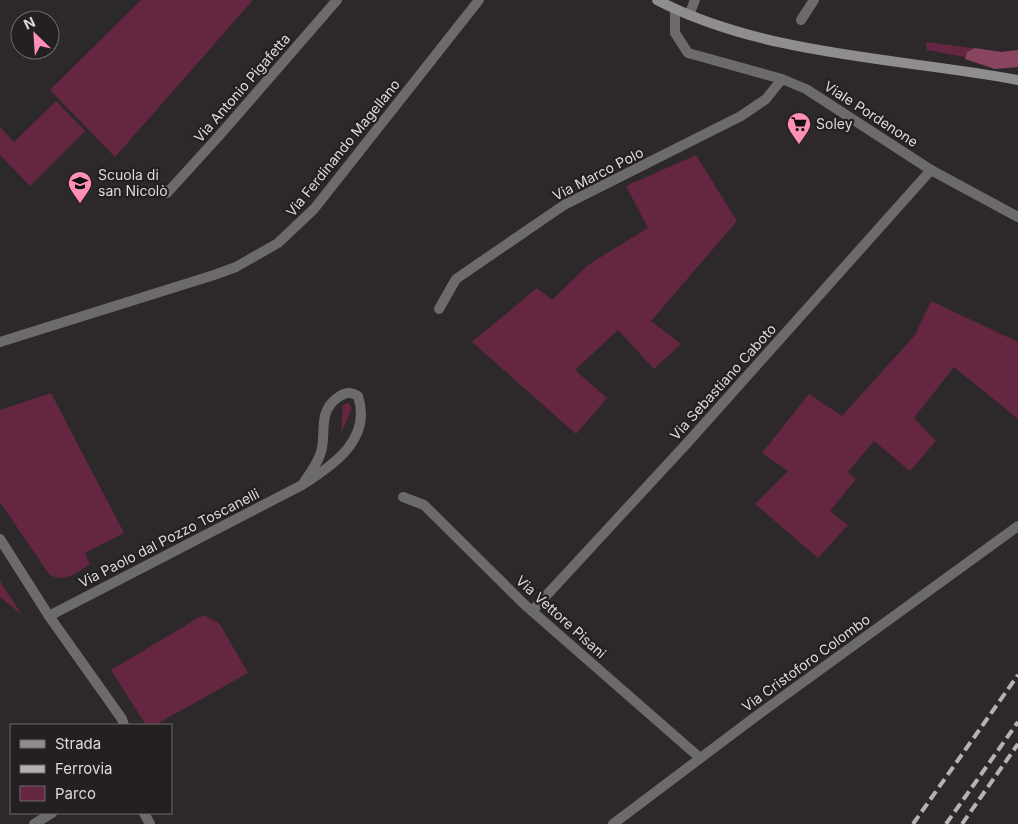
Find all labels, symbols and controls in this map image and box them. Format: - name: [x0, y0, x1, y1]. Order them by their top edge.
- north arrow: [10, 10, 60, 60]
- text: N: [21, 13, 38, 33]
- street label: Via Antonio Pigafetta: [190, 30, 293, 145]
- street label: Via Ferdinando Magellano: [282, 76, 403, 220]
- street label: Viale Pordenone: [821, 77, 921, 150]
- supermarket icon: Soley: [786, 111, 812, 145]
- place label: Soley: [816, 115, 853, 132]
- street label: Via Marco Polo: [549, 143, 646, 204]
- place label: Scuola di san Nicolò: [98, 166, 168, 199]
- school or university icon: Scuola di san Nicolò: [67, 170, 93, 204]
- street label: Via Sebastiano Caboto: [666, 320, 779, 443]
- street label: Via Paolo dal Pozzo Toscanelli: [76, 484, 262, 591]
- street label: Via Vettore Pisani: [513, 572, 610, 662]
- street label: Via Cristoforo Colombo: [738, 610, 873, 715]
- legend: [10, 724, 172, 814]
- text: Strada: [55, 734, 101, 753]
- text: Ferrovia: [55, 759, 112, 778]
- text: Parco: [55, 784, 96, 803]

